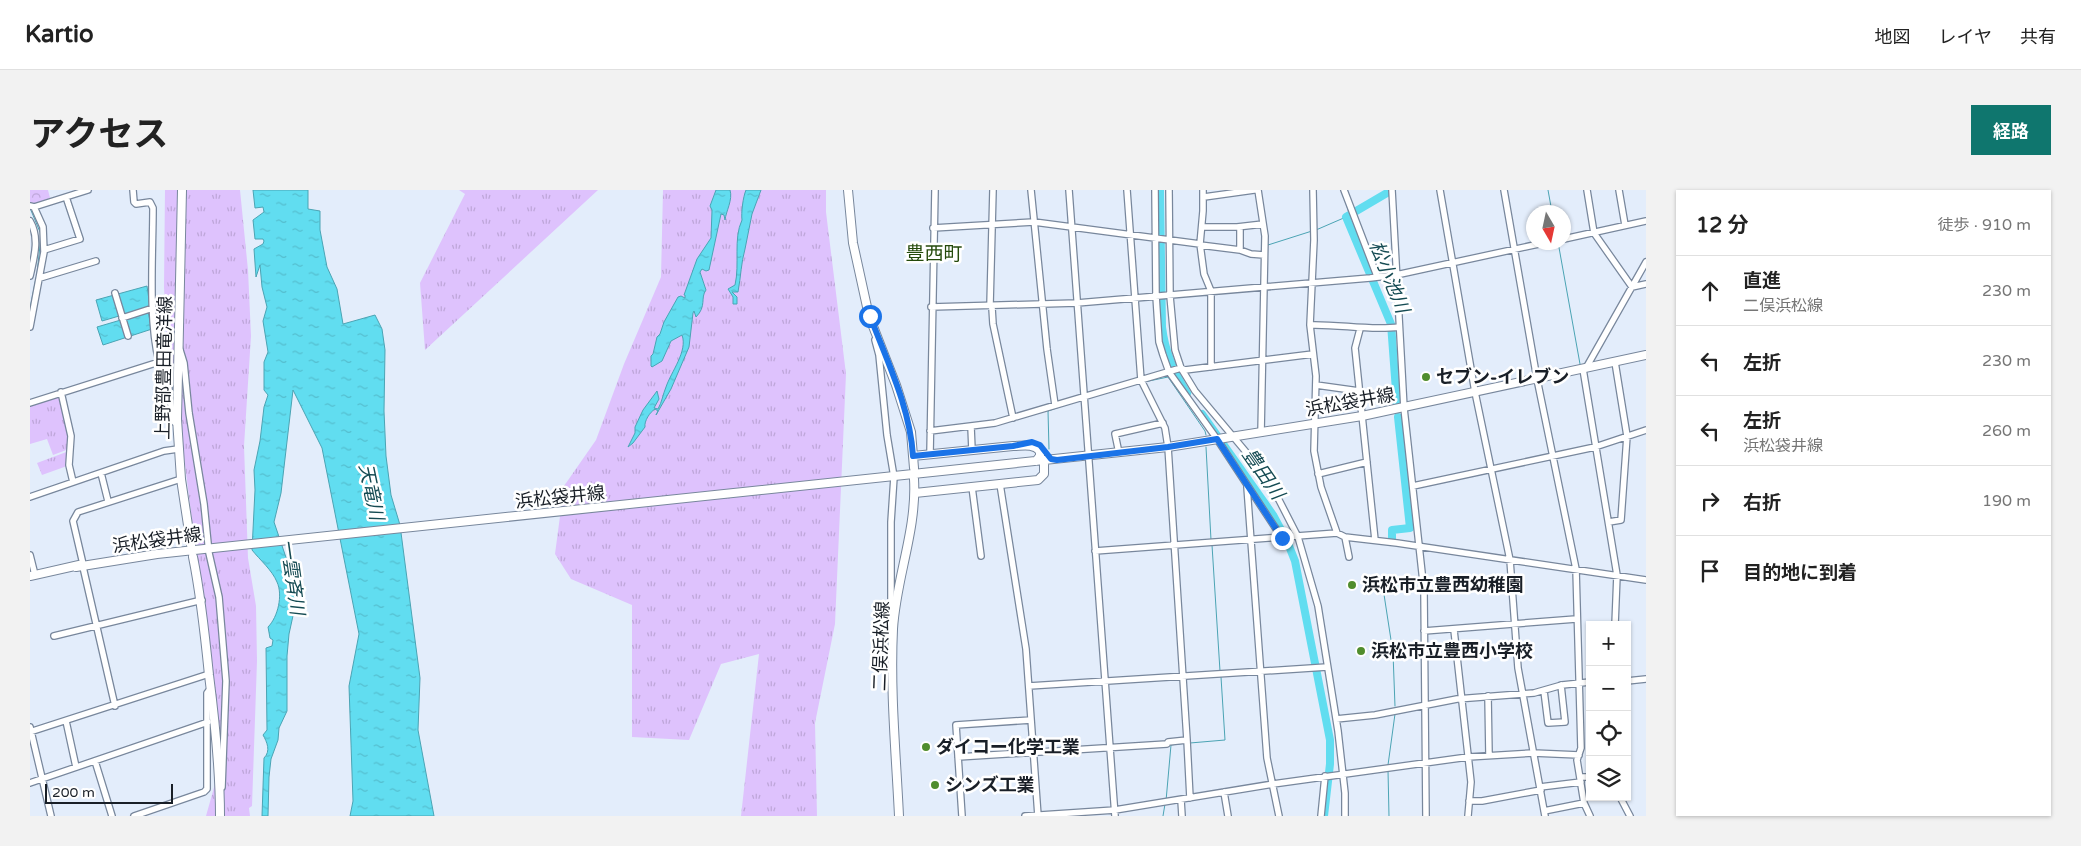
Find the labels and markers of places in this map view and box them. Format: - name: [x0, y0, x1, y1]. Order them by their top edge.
- place label: セブン-イレブン: [1436, 366, 1569, 388]
- marker: セブン-イレブン: [1420, 371, 1432, 383]
- place label: 浜松市立豊西幼稚園: [1362, 574, 1524, 596]
- marker: 浜松市立豊西幼稚園: [1346, 579, 1358, 591]
- place label: 浜松市立豊西小学校: [1371, 640, 1533, 662]
- marker: 浜松市立豊西小学校: [1355, 645, 1367, 657]
- place label: ダイコー化学工業: [936, 736, 1080, 758]
- marker: ダイコー化学工業: [920, 741, 932, 753]
- place label: シンズ工業: [945, 774, 1035, 796]
- marker: シンズ工業: [929, 779, 941, 791]

